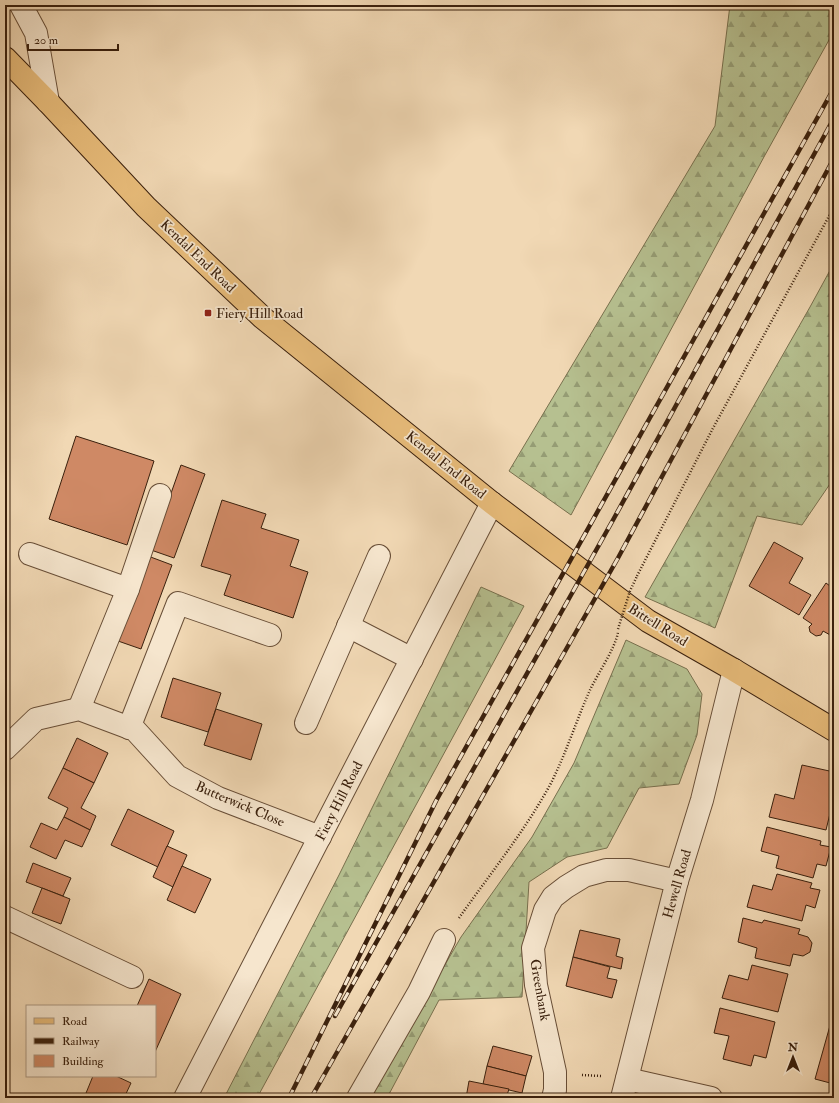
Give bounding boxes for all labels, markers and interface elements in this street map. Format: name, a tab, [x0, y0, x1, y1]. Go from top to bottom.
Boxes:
scale bar	[28, 26, 118, 52]
text: 20 m	[34, 33, 59, 48]
street label: Kendal End Road	[157, 216, 239, 296]
place label: Fiery Hill Road	[216, 305, 303, 323]
marker: Fiery Hill Road	[203, 308, 213, 318]
street label: Kendal End Road	[403, 428, 490, 503]
street label: Bittell Road	[625, 600, 691, 650]
street label: Fiery Hill Road	[312, 758, 367, 844]
street label: Butterwick Close	[193, 778, 287, 830]
street label: Hewell Road	[659, 847, 695, 920]
street label: Greenbank	[526, 958, 554, 1022]
legend	[26, 1005, 156, 1077]
text: Road	[62, 1014, 87, 1029]
text: Railway	[62, 1034, 100, 1049]
north arrow	[773, 1037, 813, 1077]
text: N	[787, 1041, 799, 1054]
text: Building	[62, 1054, 105, 1069]

